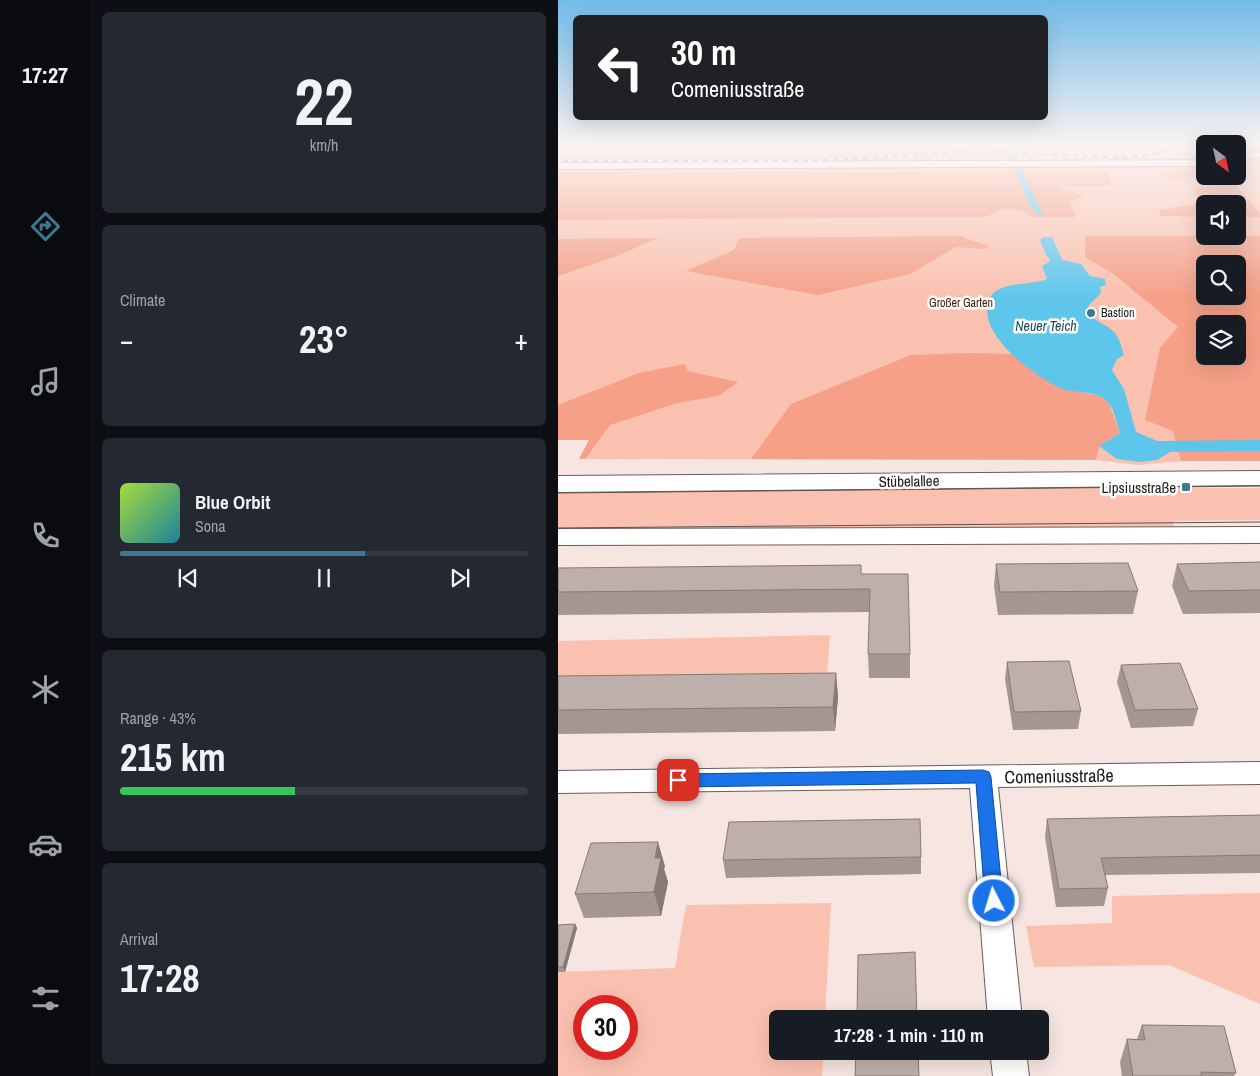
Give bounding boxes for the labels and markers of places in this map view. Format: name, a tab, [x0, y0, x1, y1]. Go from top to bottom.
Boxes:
place label: Bastion	[1101, 305, 1134, 321]
marker: Bastion	[1085, 307, 1097, 319]
place label: Lipsiusstraße	[1101, 477, 1176, 498]
marker: Lipsiusstraße	[1180, 481, 1192, 493]
pin	[657, 759, 699, 801]

